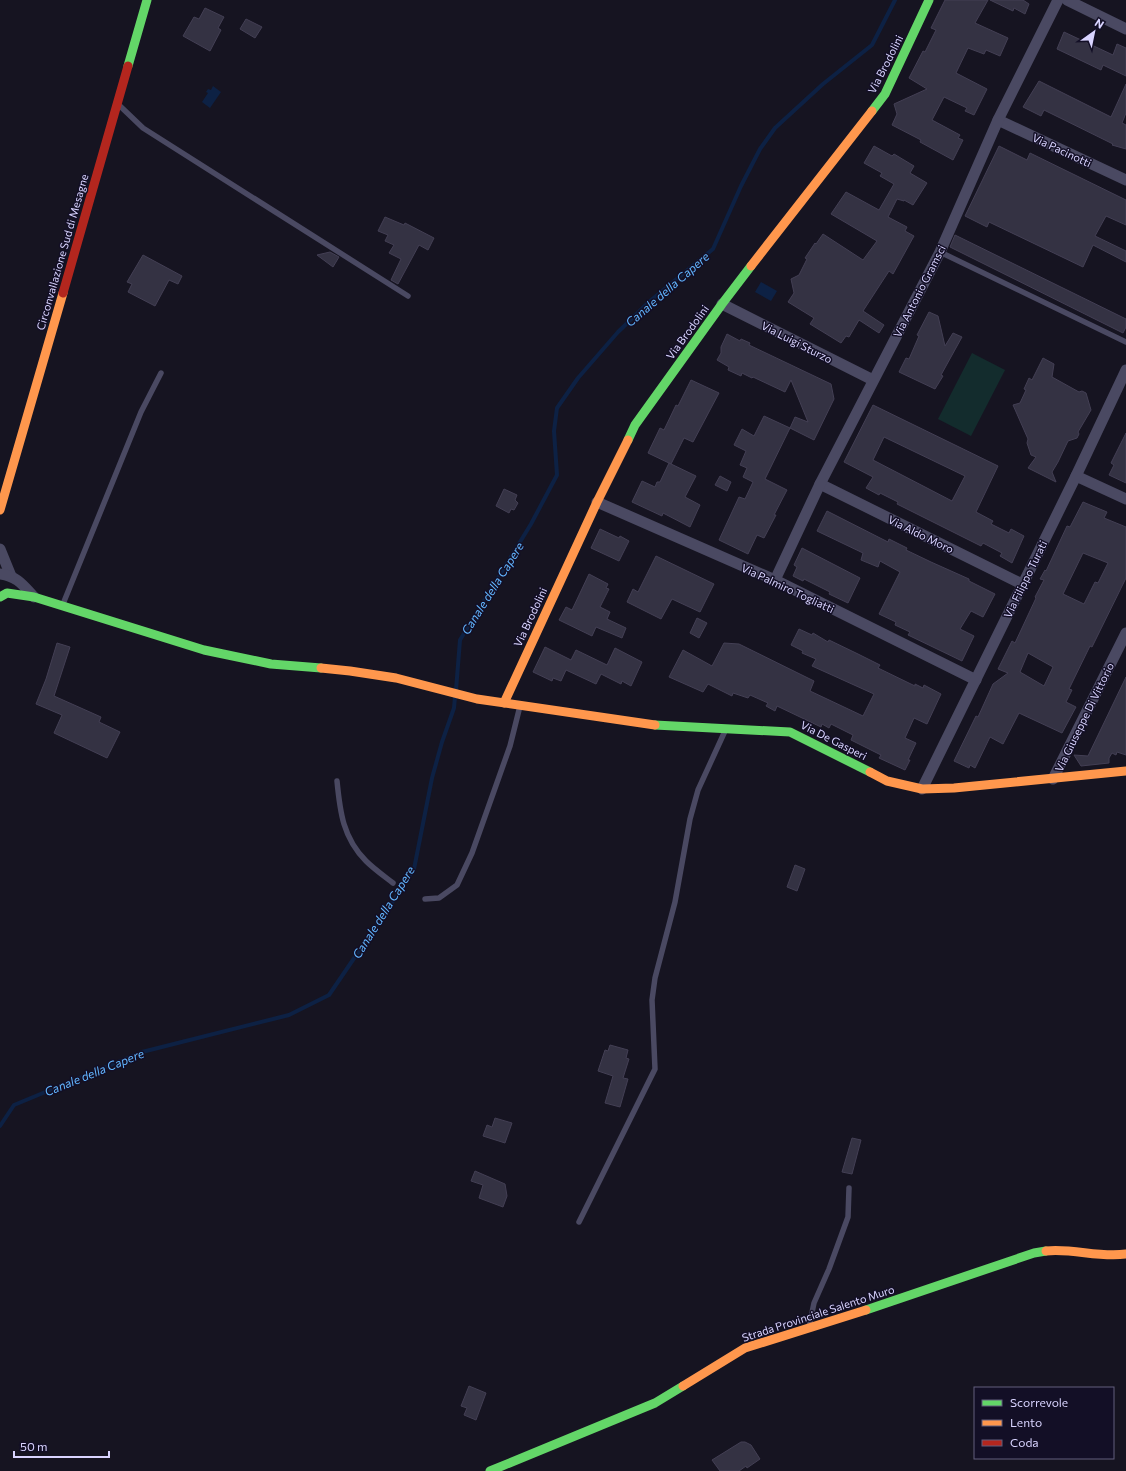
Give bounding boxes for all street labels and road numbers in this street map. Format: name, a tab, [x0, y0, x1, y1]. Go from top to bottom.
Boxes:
street label: Via Brodolini	[865, 32, 905, 95]
street label: Via Pacinotti	[1030, 131, 1094, 169]
street label: Circonvallazione Sud di Mesagne	[33, 172, 91, 332]
street label: Via Antonio Gramsci	[890, 242, 948, 339]
street label: Via Brodolini	[663, 302, 711, 362]
street label: Via Luigi Sturzo	[759, 319, 835, 366]
street label: Via Aldo Moro	[886, 512, 956, 556]
street label: Via Filippo Turati	[1001, 538, 1049, 620]
street label: Via Palmiro Togliatti	[739, 561, 837, 615]
street label: Via Brodolini	[511, 585, 549, 649]
street label: Via Giuseppe Di Vittorio	[1052, 660, 1116, 774]
street label: Via De Gasperi	[799, 718, 869, 762]
street label: Strada Provinciale Salento Muro	[740, 1282, 896, 1344]

